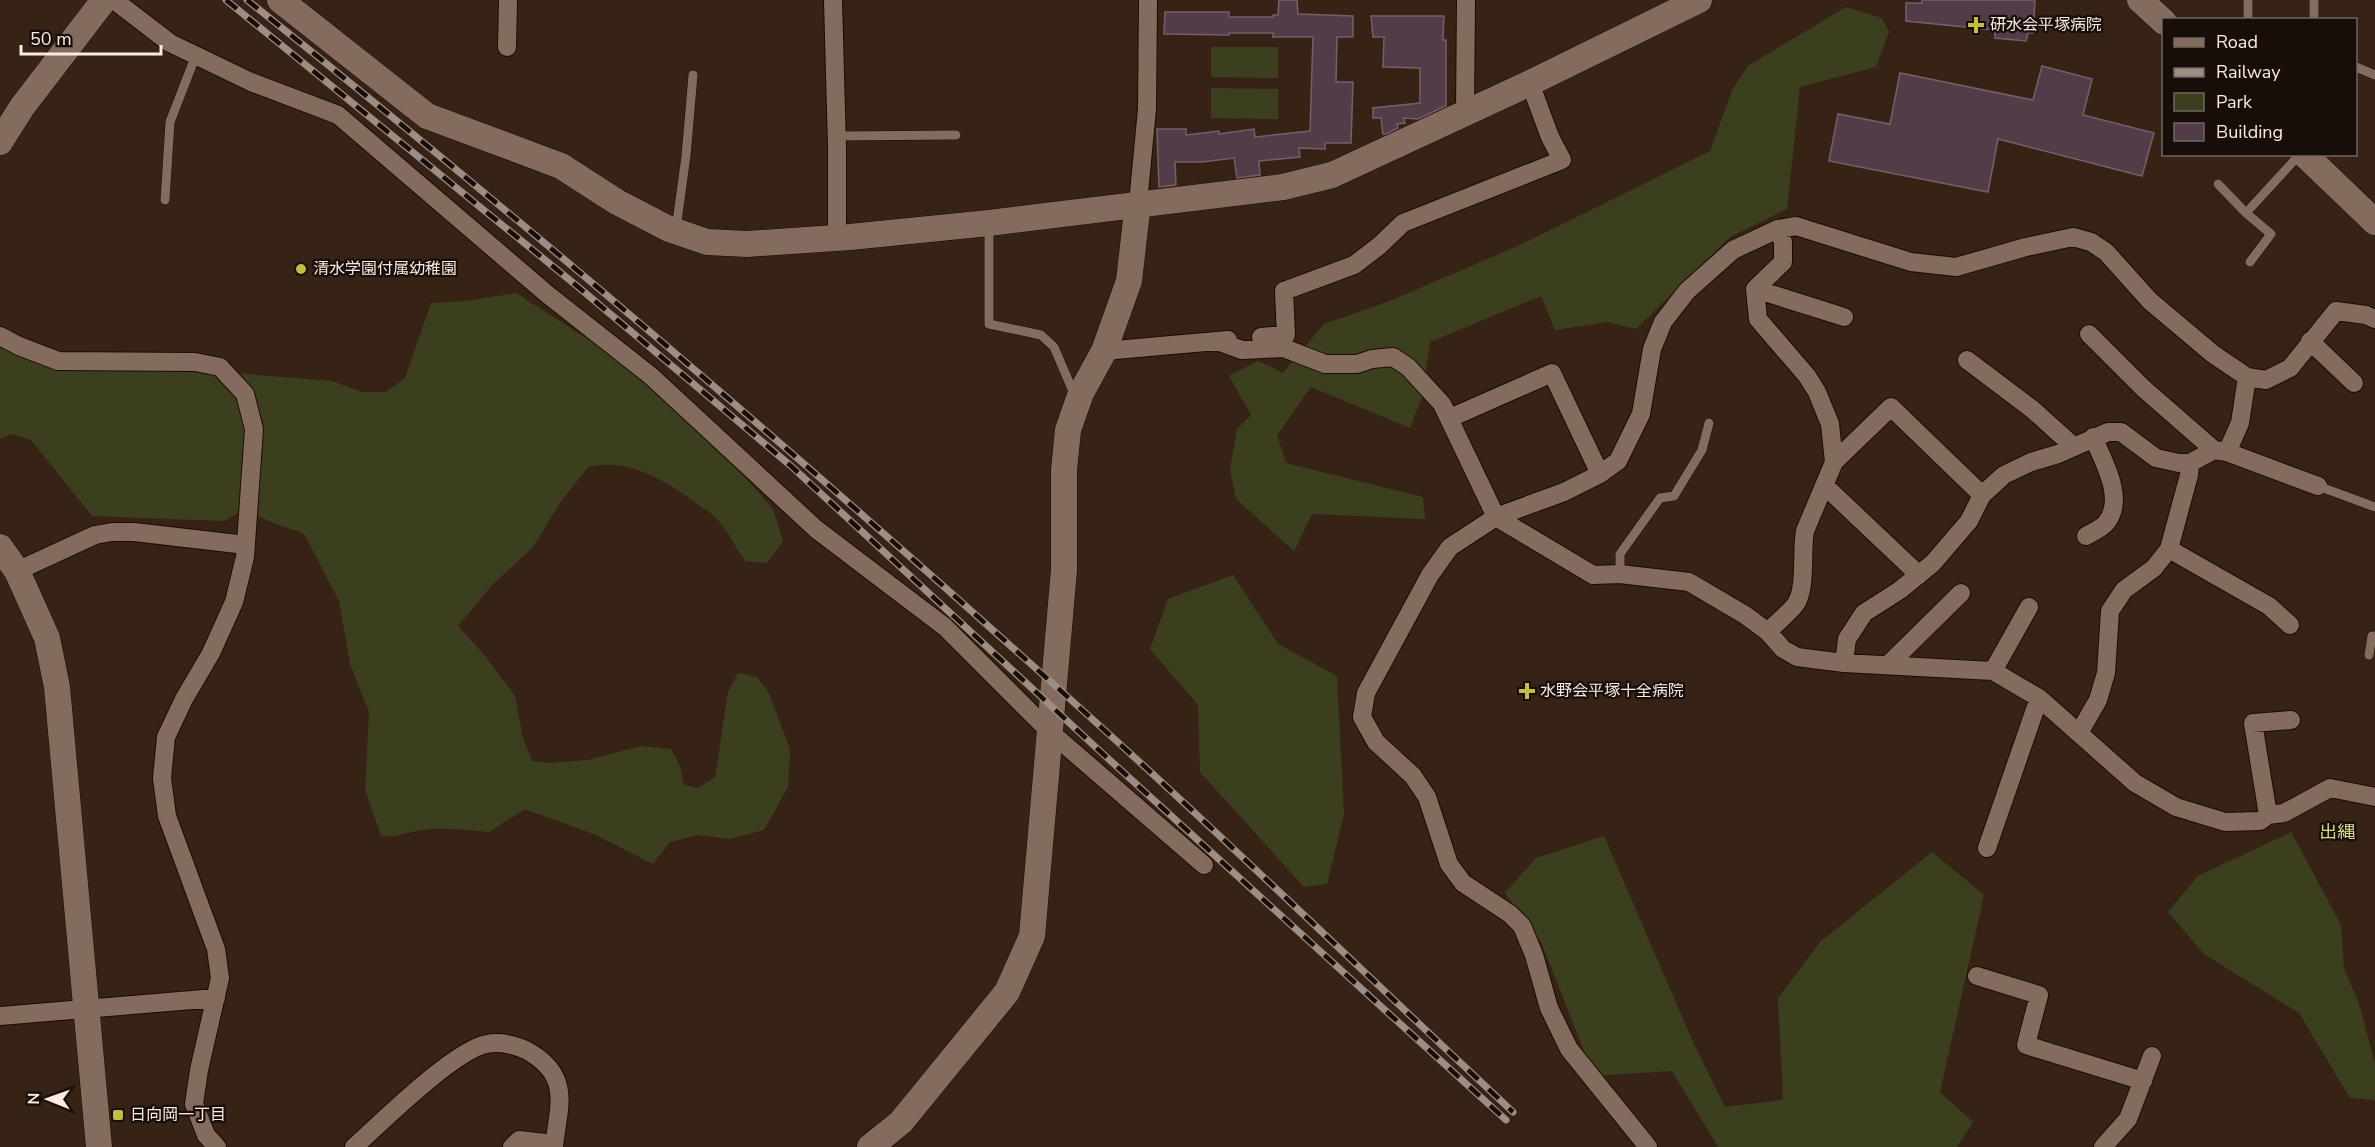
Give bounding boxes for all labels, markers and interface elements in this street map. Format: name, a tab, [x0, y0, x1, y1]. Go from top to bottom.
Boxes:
place label: 研水会平塚病院	[1990, 14, 2102, 36]
marker: 研水会平塚病院	[1967, 16, 1985, 34]
scale bar	[21, 18, 160, 56]
legend	[2162, 18, 2357, 156]
text: 50 m	[30, 27, 72, 51]
text: Road	[2216, 30, 2258, 54]
text: Railway	[2216, 60, 2281, 84]
text: Park	[2216, 90, 2253, 114]
text: Building	[2216, 120, 2283, 144]
place label: 清水学園付属幼稚園	[313, 258, 457, 280]
marker: 清水学園付属幼稚園	[294, 262, 308, 276]
place label: 水野会平塚十全病院	[1540, 680, 1684, 702]
marker: 水野会平塚十全病院	[1518, 682, 1536, 700]
district label: 出縄	[2319, 820, 2355, 844]
north arrow	[18, 1069, 78, 1129]
text: N	[23, 1093, 45, 1105]
place label: 日向岡一丁目	[130, 1104, 226, 1126]
marker: 日向岡一丁目	[111, 1108, 125, 1122]

